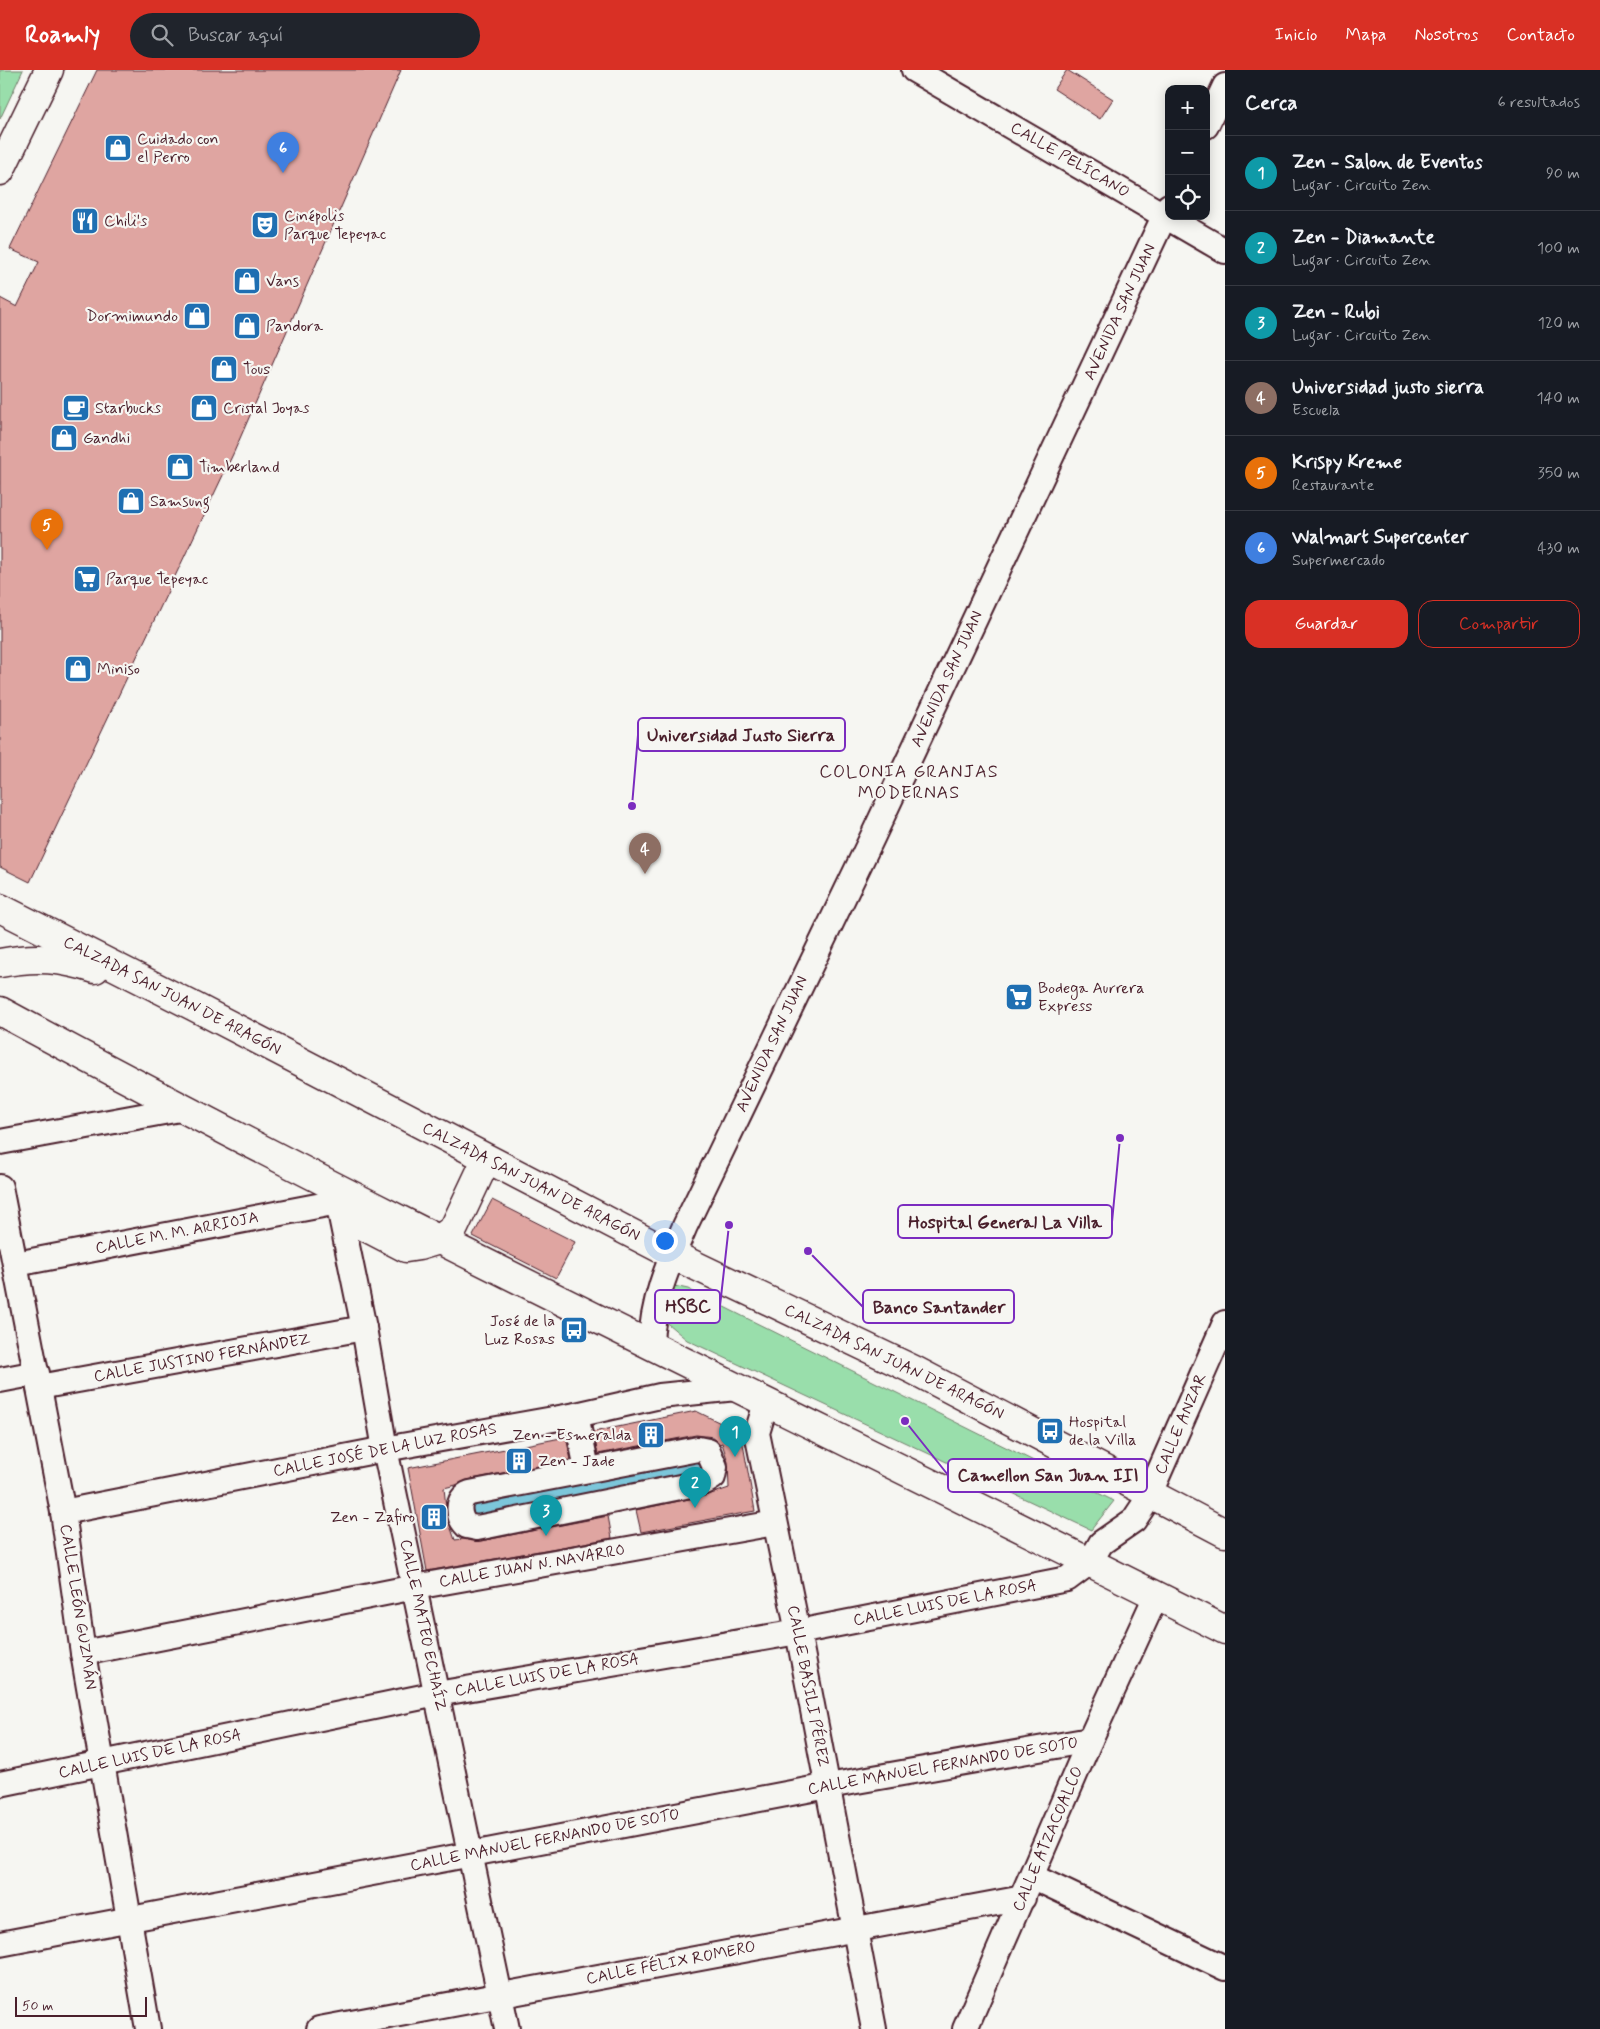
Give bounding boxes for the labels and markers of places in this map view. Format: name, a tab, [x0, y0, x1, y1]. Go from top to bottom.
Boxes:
place label: Cuidado con el Perro	[137, 129, 219, 168]
pin: 6	[267, 132, 299, 173]
shop icon: Cuidado con el Perro	[103, 133, 133, 163]
restaurant icon: Chili's	[70, 206, 100, 236]
place label: Cinépolis Parque Tepeyac	[284, 206, 387, 245]
theatre icon: Cinépolis Parque Tepeyac	[250, 210, 280, 240]
place label: Chili's	[104, 211, 147, 232]
shop icon: Vans	[232, 266, 262, 296]
place label: Vans	[266, 271, 299, 292]
shop icon: Dormimundo	[182, 301, 212, 331]
place label: Dormimundo	[86, 306, 178, 327]
shop icon: Pandora	[232, 311, 262, 341]
place label: Pandora	[266, 316, 323, 337]
shop icon: Tous	[209, 354, 239, 384]
place label: Tous	[243, 359, 271, 380]
cafe icon: Starbucks	[61, 393, 91, 423]
shop icon: Cristal Joyas	[189, 393, 219, 423]
place label: Starbucks	[95, 398, 161, 419]
place label: Cristal Joyas	[223, 398, 310, 419]
shop icon: Gandhi	[49, 423, 79, 453]
place label: Gandhi	[83, 428, 130, 449]
shop icon: Timberland	[165, 452, 195, 482]
place label: Timberland	[199, 457, 280, 478]
shop icon: Samsung	[116, 486, 146, 516]
place label: Samsung	[150, 491, 210, 513]
pin: 5	[31, 509, 63, 550]
supermarket icon: Parque Tepeyac	[72, 564, 102, 594]
place label: Parque Tepeyac	[106, 569, 209, 590]
shop icon: Miniso	[63, 654, 93, 684]
place label: Miniso	[97, 659, 140, 680]
callout: Universidad Justo Sierra	[638, 718, 845, 751]
pin: 4	[629, 833, 661, 874]
place label: Bodega Aurrera Express	[1038, 978, 1145, 1017]
supermarket icon: Bodega Aurrera Express	[1004, 982, 1034, 1012]
callout: Hospital General La Villa	[898, 1205, 1112, 1238]
callout: HSBC	[655, 1290, 720, 1323]
callout: Banco Santander	[863, 1290, 1014, 1323]
place label: José de la Luz Rosas	[484, 1311, 555, 1350]
bus stop icon: José de la Luz Rosas	[559, 1315, 589, 1345]
place label: Hospital de la Villa	[1069, 1412, 1137, 1451]
pin: 1	[719, 1416, 751, 1457]
bus stop icon: Hospital de la Villa	[1035, 1416, 1065, 1446]
building icon: Zen - Esmeralda	[636, 1420, 666, 1450]
place label: Zen - Esmeralda	[512, 1425, 632, 1446]
building icon: Zen - Jade	[504, 1446, 534, 1476]
place label: Zen - Jade	[538, 1451, 615, 1472]
callout: Camellon San Juan III	[948, 1459, 1147, 1492]
pin: 2	[679, 1467, 711, 1508]
pin: 3	[530, 1495, 562, 1536]
building icon: Zen - Zafiro	[419, 1502, 449, 1532]
place label: Zen - Zafiro	[330, 1507, 415, 1528]

